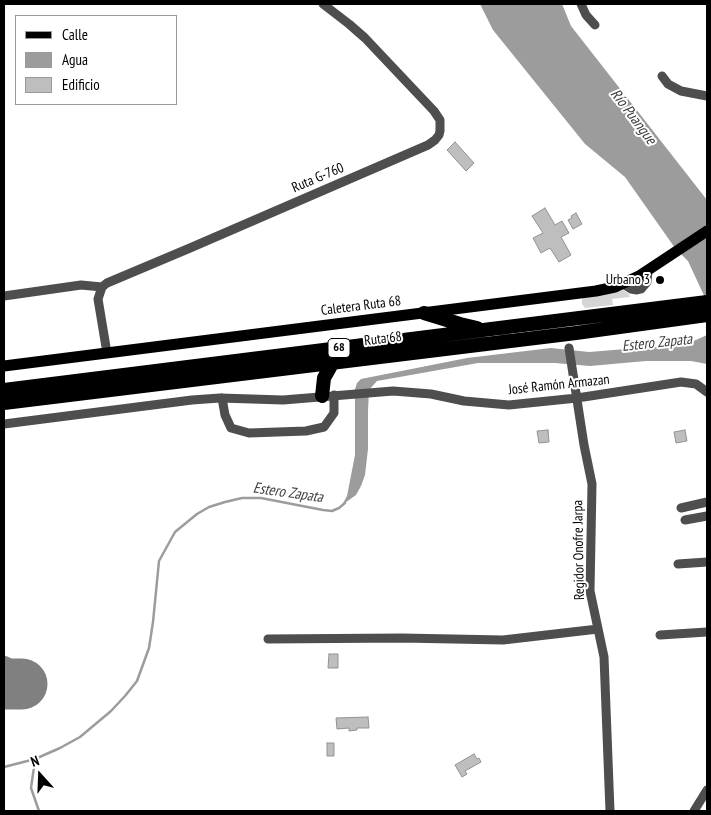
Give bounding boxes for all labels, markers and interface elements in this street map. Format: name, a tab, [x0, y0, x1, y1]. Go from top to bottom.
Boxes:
legend	[15, 15, 178, 105]
text: Calle	[62, 25, 88, 44]
text: Agua	[62, 50, 88, 69]
text: Edificio	[62, 75, 100, 94]
water label: Río Puangue	[606, 86, 660, 148]
street label: Ruta G-760	[289, 160, 347, 196]
place label: Urbano 3	[606, 272, 650, 288]
marker: Urbano 3	[654, 274, 666, 286]
street label: Caletera Ruta 68	[320, 293, 402, 319]
street label: Ruta 68	[363, 328, 403, 350]
water label: Estero Zapata	[621, 330, 693, 356]
road number: 68	[328, 338, 350, 358]
street label: José Ramón Armazan	[508, 371, 610, 399]
water label: Estero Zapata	[252, 479, 324, 507]
street label: Regidor Onofre Jarpa	[570, 500, 588, 600]
north arrow	[15, 750, 65, 800]
text: N	[28, 751, 42, 771]

